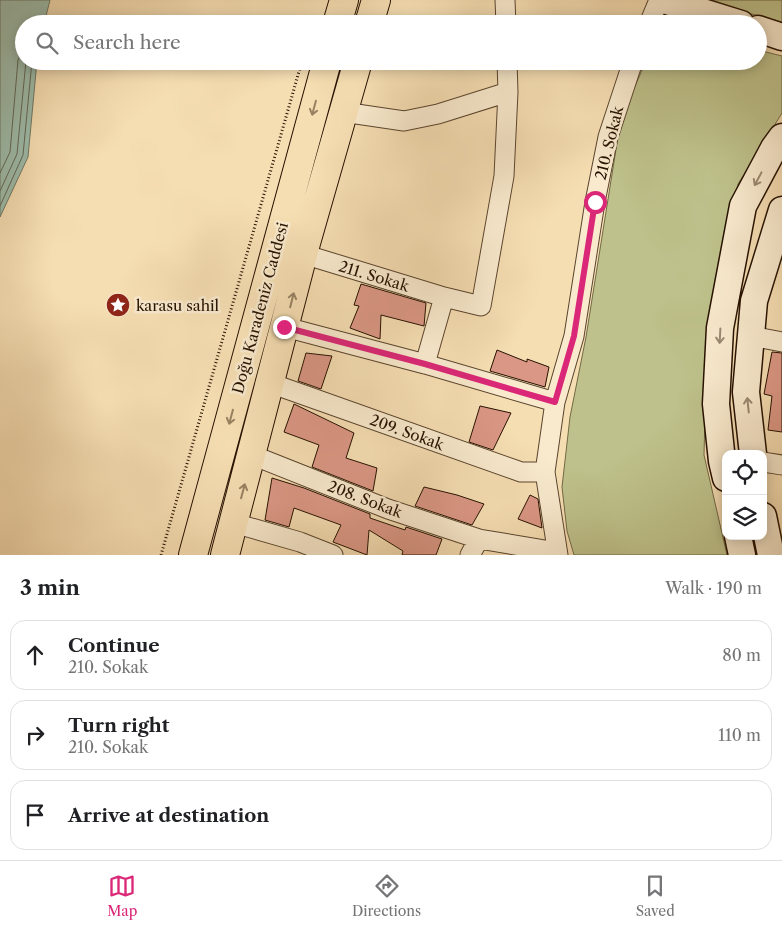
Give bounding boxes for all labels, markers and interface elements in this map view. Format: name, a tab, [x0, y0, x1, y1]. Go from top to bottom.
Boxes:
search box	[15, 15, 767, 70]
icon: search	[33, 29, 61, 57]
text: Search here	[73, 31, 181, 54]
one-way arrow	[309, 100, 319, 116]
street label: 210. Sokak	[591, 103, 628, 182]
one-way arrow	[752, 171, 762, 186]
route start	[584, 191, 607, 214]
street label: Doğu Karadeniz Caddesi	[228, 220, 292, 396]
street label: 211. Sokak	[337, 256, 413, 296]
place icon: karasu sahil	[105, 292, 131, 318]
one-way arrow	[287, 292, 297, 308]
place label: karasu sahil	[136, 296, 220, 315]
route end	[273, 316, 296, 339]
one-way arrow	[715, 327, 724, 343]
one-way arrow	[743, 398, 752, 414]
one-way arrow	[226, 409, 235, 425]
street label: 209. Sokak	[367, 410, 448, 455]
map controls	[722, 450, 767, 540]
button: locate	[722, 450, 767, 495]
street label: 208. Sokak	[325, 476, 406, 522]
one-way arrow	[238, 484, 248, 500]
button: layers	[722, 495, 767, 540]
text: 3 min	[20, 575, 80, 600]
text: Walk · 190 m	[665, 578, 762, 598]
text: Continue	[68, 634, 160, 657]
icon: ahead	[21, 641, 49, 669]
text: 80 m	[722, 645, 761, 665]
text: 210. Sokak	[68, 657, 148, 677]
text: Turn right	[68, 714, 169, 737]
icon: right	[21, 721, 49, 749]
text: 110 m	[718, 725, 761, 745]
text: 210. Sokak	[68, 737, 148, 757]
icon: arrive	[21, 801, 49, 829]
text: Arrive at destination	[68, 804, 269, 827]
tab: Map	[107, 872, 137, 920]
tab: Directions	[352, 872, 421, 920]
tab: Saved	[636, 872, 675, 920]

